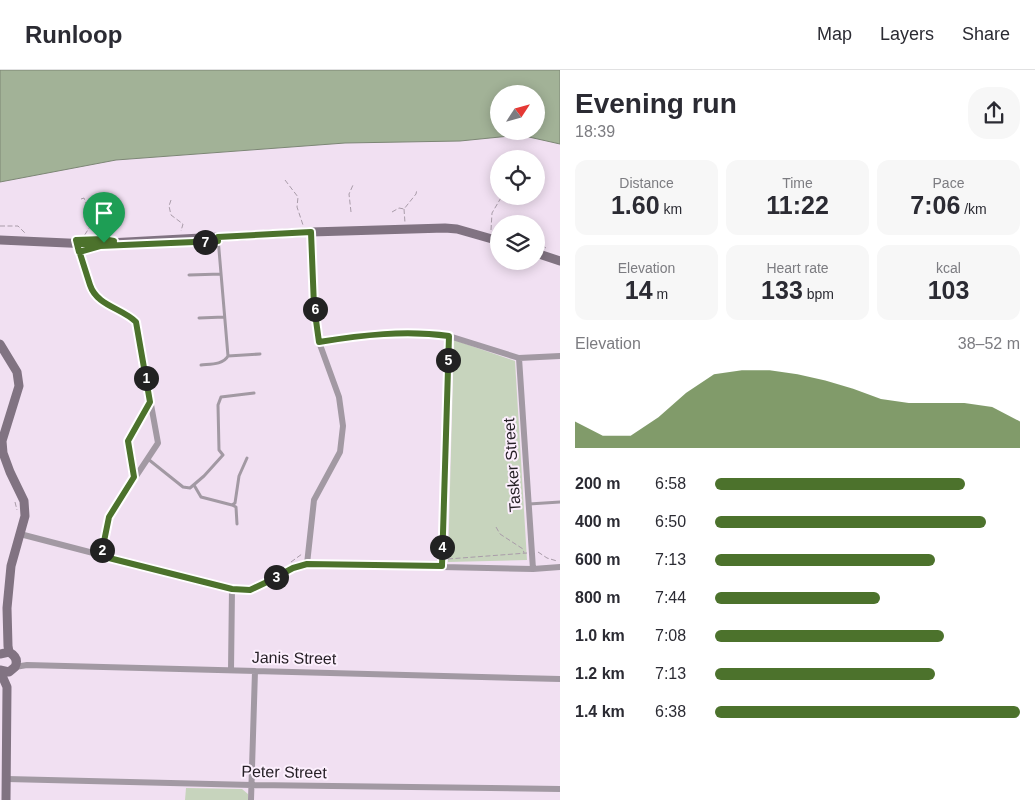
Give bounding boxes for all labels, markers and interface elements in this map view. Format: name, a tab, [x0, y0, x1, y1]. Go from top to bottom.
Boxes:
text: Runloop	[25, 21, 122, 48]
text: Map	[817, 24, 852, 44]
text: Layers	[880, 24, 934, 44]
text: Share	[962, 24, 1010, 44]
north arrow	[490, 85, 545, 140]
map controls	[490, 85, 545, 270]
button: share	[968, 87, 1020, 139]
text: Evening run	[575, 88, 737, 119]
text: 18:39	[575, 123, 615, 140]
button: locate	[490, 150, 545, 205]
text: Distance	[619, 175, 674, 191]
text: Time	[782, 175, 813, 191]
text: Pace	[933, 175, 964, 191]
text: 1.60	[611, 191, 660, 219]
text: 11:22	[766, 191, 829, 219]
text: 7:06	[910, 191, 960, 219]
pin	[83, 192, 125, 243]
icon: arrive	[90, 199, 118, 227]
text: km	[660, 201, 682, 217]
text: /km	[960, 201, 987, 217]
button: layers	[490, 215, 545, 270]
pin: 7	[192, 230, 218, 254]
text: 7	[202, 234, 209, 250]
text: Elevation	[618, 260, 675, 276]
text: Heart rate	[766, 260, 829, 276]
text: kcal	[936, 260, 961, 276]
text: 14	[625, 276, 653, 304]
text: 133	[761, 276, 803, 304]
text: 103	[928, 276, 969, 304]
text: m	[653, 286, 668, 302]
text: bpm	[803, 286, 834, 302]
pin: 6	[302, 296, 328, 322]
text: 6	[312, 301, 319, 317]
text: Elevation	[575, 335, 641, 352]
text: 38–52 m	[958, 335, 1020, 352]
pin: 5	[436, 348, 460, 372]
text: 5	[445, 352, 452, 368]
pin: 1	[134, 366, 158, 390]
text: 1	[143, 370, 150, 386]
street label: Tasker Street	[500, 417, 524, 513]
text: 200 m	[575, 475, 620, 492]
text: 6:58	[655, 475, 686, 492]
text: 400 m	[575, 513, 620, 530]
text: 6:50	[655, 513, 686, 530]
pin: 4	[430, 534, 454, 560]
pin: 2	[90, 538, 114, 562]
text: 4	[439, 539, 446, 555]
text: 2	[99, 542, 106, 558]
text: 600 m	[575, 551, 620, 568]
text: 7:13	[655, 551, 686, 568]
pin: 3	[264, 564, 288, 590]
text: 3	[273, 569, 280, 585]
text: 800 m	[575, 589, 620, 606]
text: 7:44	[655, 589, 686, 606]
text: 1.0 km	[575, 627, 625, 644]
text: 7:08	[655, 627, 686, 644]
street label: Janis Street	[252, 649, 337, 667]
text: 1.2 km	[575, 665, 625, 682]
text: 7:13	[655, 665, 686, 682]
text: 1.4 km	[575, 703, 625, 720]
text: 6:38	[655, 703, 686, 720]
street label: Peter Street	[241, 763, 327, 781]

